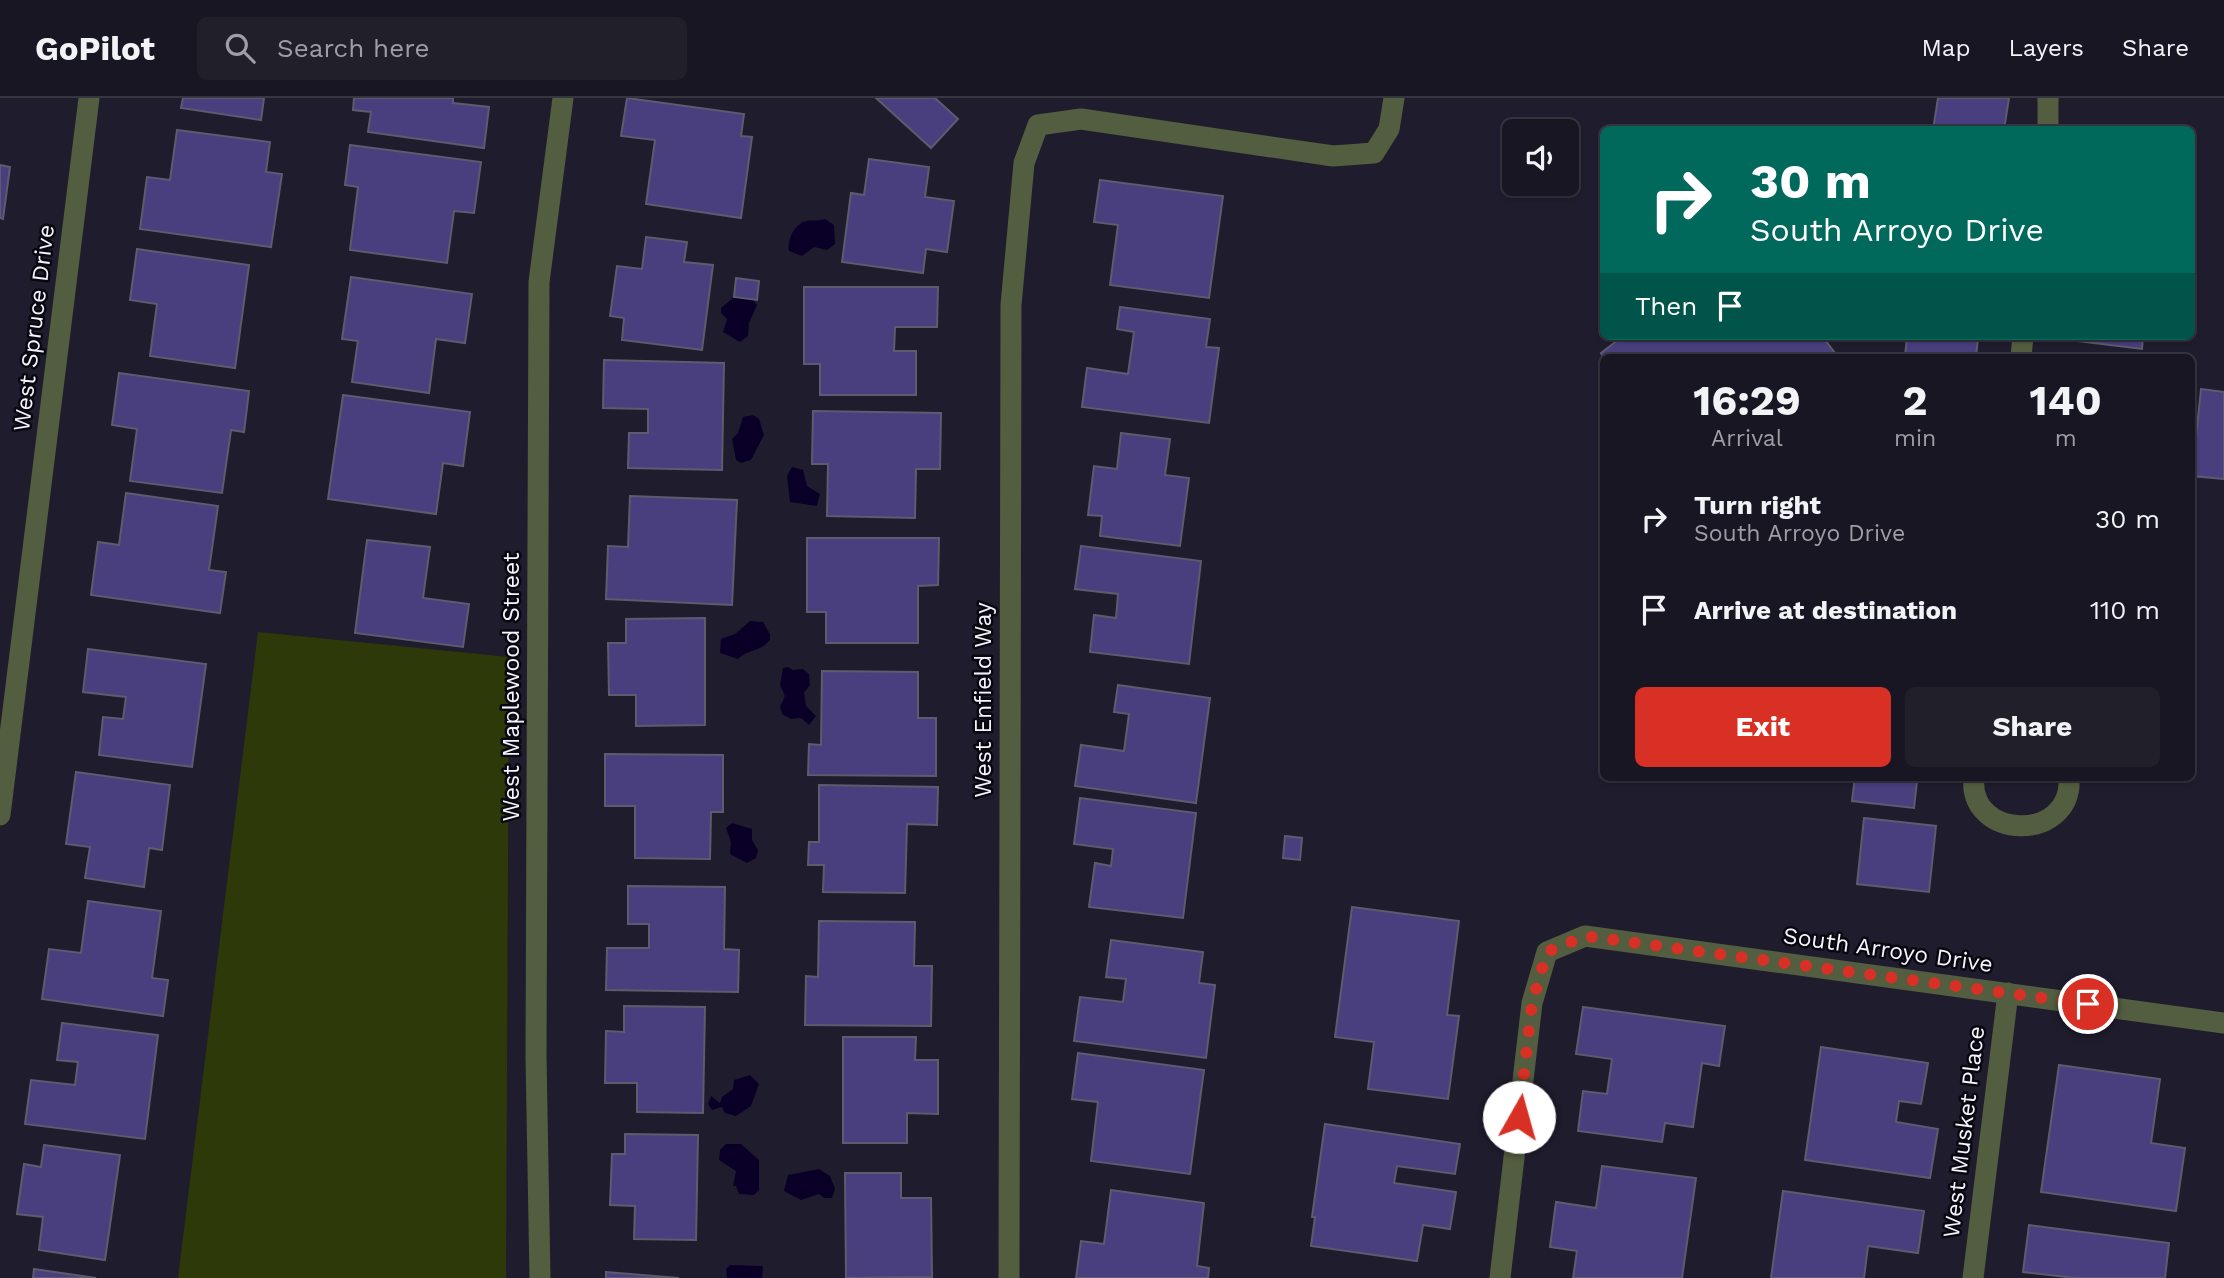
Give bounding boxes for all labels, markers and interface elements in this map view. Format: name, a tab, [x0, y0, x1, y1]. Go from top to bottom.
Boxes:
search box	[197, 17, 687, 80]
text: GoPilot	[35, 29, 155, 68]
icon: search	[221, 29, 259, 67]
text: Search here	[277, 33, 429, 63]
text: Map	[1922, 34, 1970, 62]
text: Layers	[2008, 34, 2084, 62]
text: Share	[2122, 34, 2189, 62]
map controls	[1502, 119, 1579, 196]
button: sound	[1502, 119, 1579, 196]
text: 30 m	[1750, 152, 1871, 210]
icon: right	[1635, 154, 1726, 245]
text: South Arroyo Drive	[1750, 211, 2044, 249]
street label: West Spruce Drive	[8, 223, 60, 433]
icon: arrive	[1711, 287, 1749, 325]
text: Then	[1635, 291, 1697, 321]
text: 16:29	[1693, 376, 1801, 425]
text: 2	[1903, 376, 1928, 425]
text: 140	[2029, 376, 2102, 425]
text: Arrival	[1711, 425, 1783, 452]
text: min	[1894, 425, 1936, 452]
text: m	[2055, 425, 2077, 452]
text: Turn right	[1694, 490, 1821, 520]
icon: right	[1635, 500, 1673, 538]
text: 30 m	[2095, 504, 2160, 534]
text: South Arroyo Drive	[1694, 520, 1905, 547]
street label: West Maplewood Street	[498, 552, 525, 822]
icon: arrive	[1635, 591, 1673, 629]
text: Arrive at destination	[1694, 595, 1957, 625]
text: 110 m	[2090, 595, 2160, 625]
street label: West Enfield Way	[970, 602, 997, 798]
button: Exit	[1635, 687, 1891, 767]
button: Share	[1905, 687, 2160, 767]
street label: South Arroyo Drive	[1782, 922, 1994, 978]
pin	[2058, 974, 2118, 1034]
icon: arrive	[2069, 985, 2107, 1023]
street label: West Musket Place	[1938, 1025, 1990, 1239]
position arrow	[1482, 1080, 1556, 1154]

